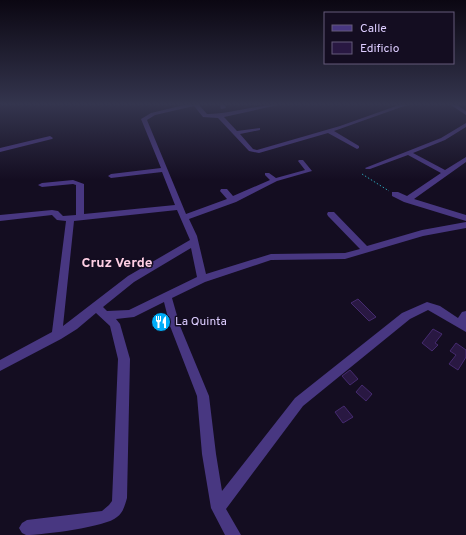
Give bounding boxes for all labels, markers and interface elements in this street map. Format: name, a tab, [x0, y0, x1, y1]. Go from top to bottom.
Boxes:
legend	[324, 12, 454, 64]
text: Calle	[360, 21, 387, 37]
text: Edificio	[360, 41, 400, 57]
district label: Cruz Verde	[81, 255, 153, 272]
restaurant icon: La Quinta	[150, 311, 172, 333]
place label: La Quinta	[175, 314, 227, 330]

